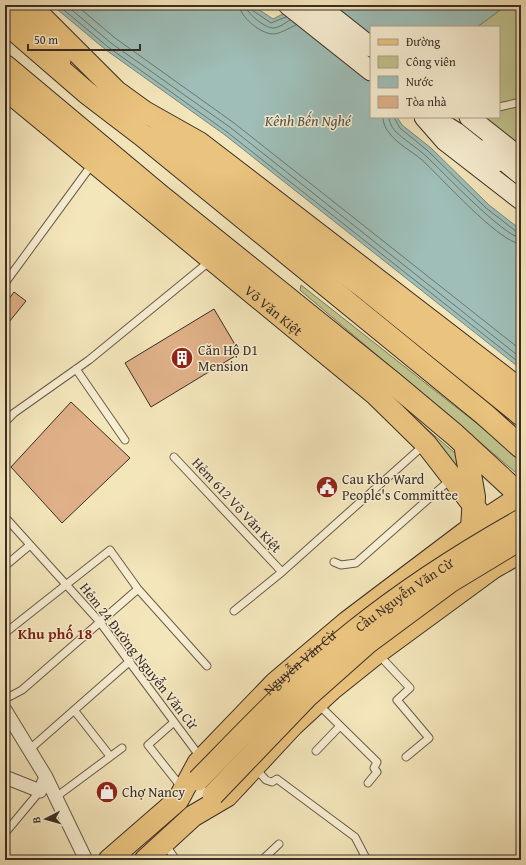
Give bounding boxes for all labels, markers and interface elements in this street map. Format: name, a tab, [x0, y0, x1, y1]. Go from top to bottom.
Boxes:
scale bar	[28, 26, 140, 52]
legend	[370, 26, 500, 118]
text: 50 m	[34, 31, 58, 48]
text: Đường	[406, 33, 440, 50]
text: Công viên	[406, 53, 456, 70]
text: Nước	[406, 73, 434, 90]
text: Tòa nhà	[406, 93, 447, 110]
water label: Kênh Bến Nghé	[264, 110, 352, 131]
street label: Võ Văn Kiệt	[240, 280, 307, 340]
place label: Căn Hộ D1 Mension	[198, 340, 258, 376]
building icon: Căn Hộ D1 Mension	[169, 345, 195, 371]
street label: Hẻm 612 Võ Văn Kiệt	[188, 453, 286, 557]
place label: Cau Kho Ward People's Committee	[342, 469, 459, 505]
public building icon: Cau Kho Ward People's Committee	[314, 474, 340, 500]
street label: Cầu Nguyễn Văn Cừ	[351, 553, 458, 636]
street label: Hẻm 24 Đường Nguyễn Văn Cừ	[75, 578, 203, 734]
district label: Khu phố 18	[18, 623, 92, 644]
street label: Nguyễn Văn Cừ	[259, 625, 341, 700]
shop icon: Chợ Nancy	[94, 779, 120, 805]
place label: Chợ Nancy	[122, 782, 185, 802]
north arrow	[26, 799, 66, 839]
text: B	[28, 816, 44, 824]

